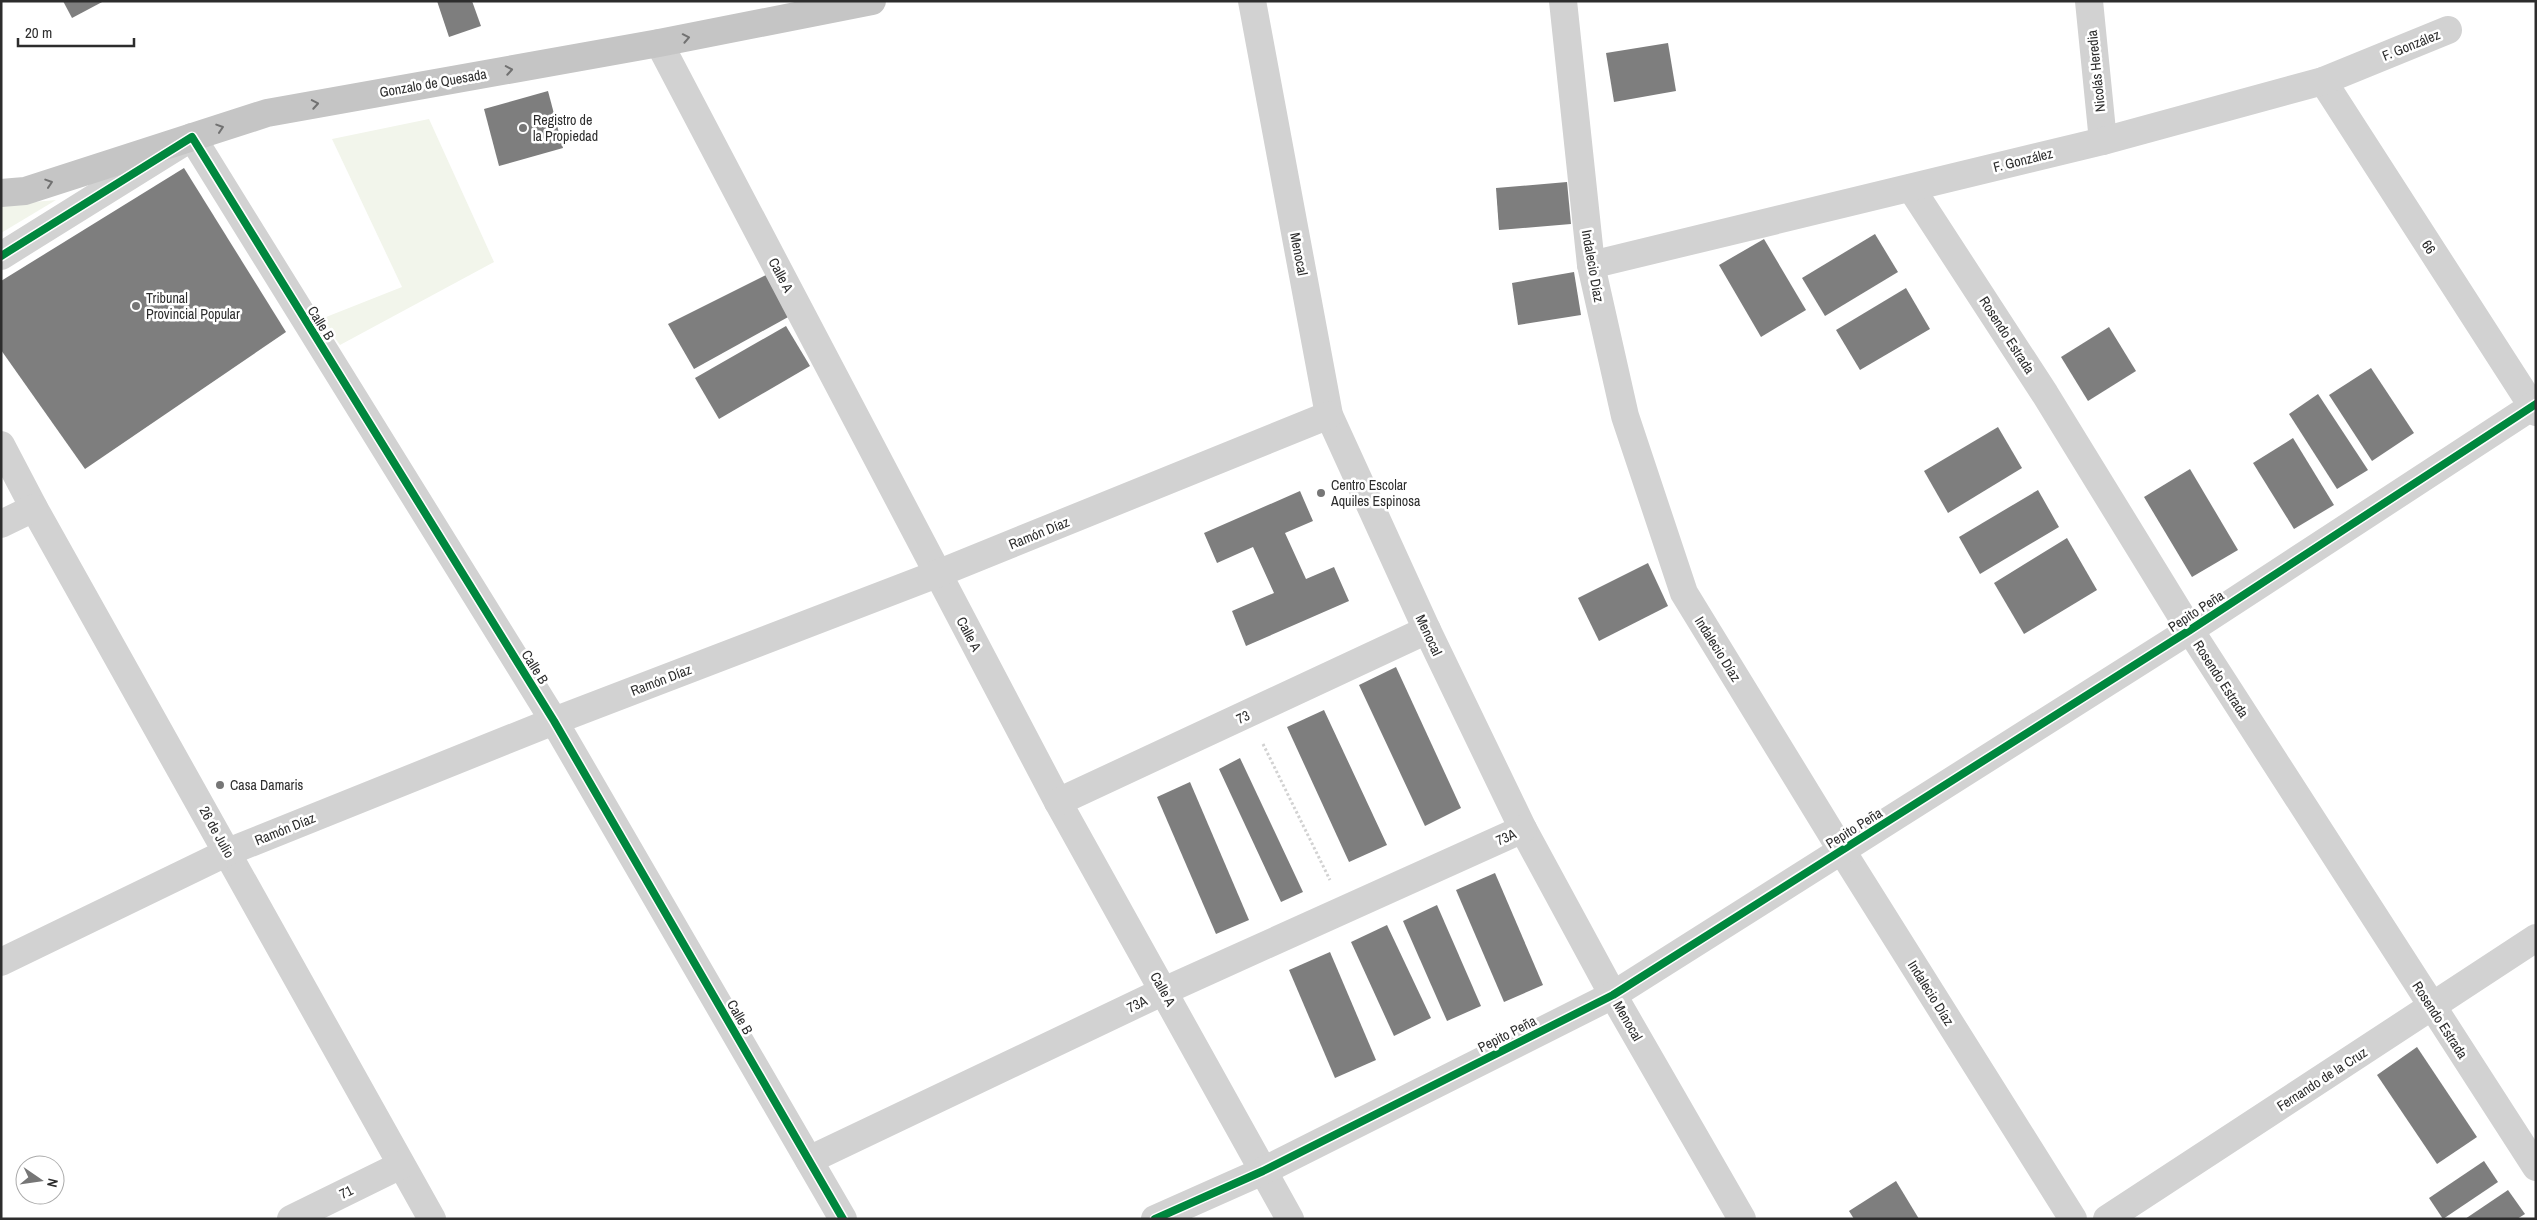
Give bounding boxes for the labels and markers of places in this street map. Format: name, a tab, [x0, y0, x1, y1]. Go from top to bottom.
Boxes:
place label: Registro de la Propiedad	[533, 111, 598, 145]
marker: Registro de la Propiedad	[517, 122, 529, 134]
place label: Tribunal Provincial Popular	[146, 289, 240, 323]
marker: Tribunal Provincial Popular	[130, 300, 142, 312]
place label: Centro Escolar Aquiles Espinosa	[1330, 476, 1421, 510]
marker: Centro Escolar Aquiles Espinosa	[1315, 487, 1327, 499]
place label: Casa Damaris	[230, 776, 304, 794]
marker: Casa Damaris	[214, 779, 226, 791]

